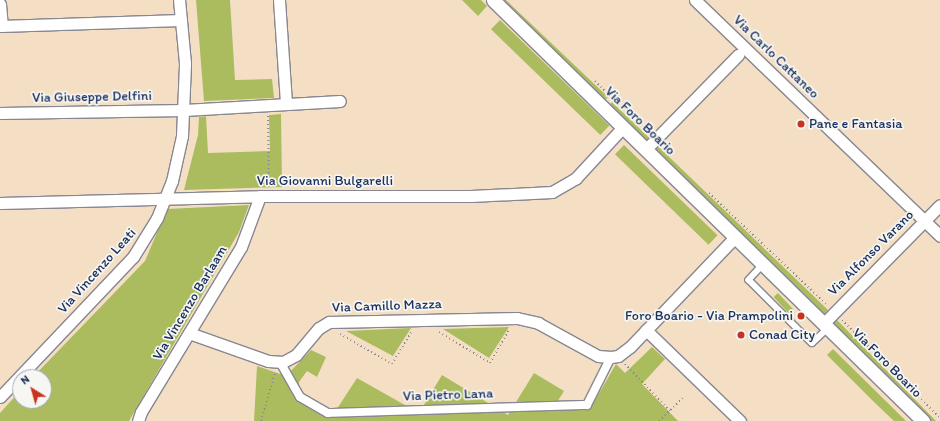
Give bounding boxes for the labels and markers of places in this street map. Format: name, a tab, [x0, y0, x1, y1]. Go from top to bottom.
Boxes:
place label: Pane e Fantasia	[809, 116, 903, 132]
marker: Pane e Fantasia	[796, 119, 806, 129]
place label: Foro Boario - Via Prampolini	[625, 308, 793, 324]
marker: Foro Boario - Via Prampolini	[796, 311, 806, 321]
place label: Conad City	[749, 327, 815, 343]
marker: Conad City	[736, 330, 746, 340]

